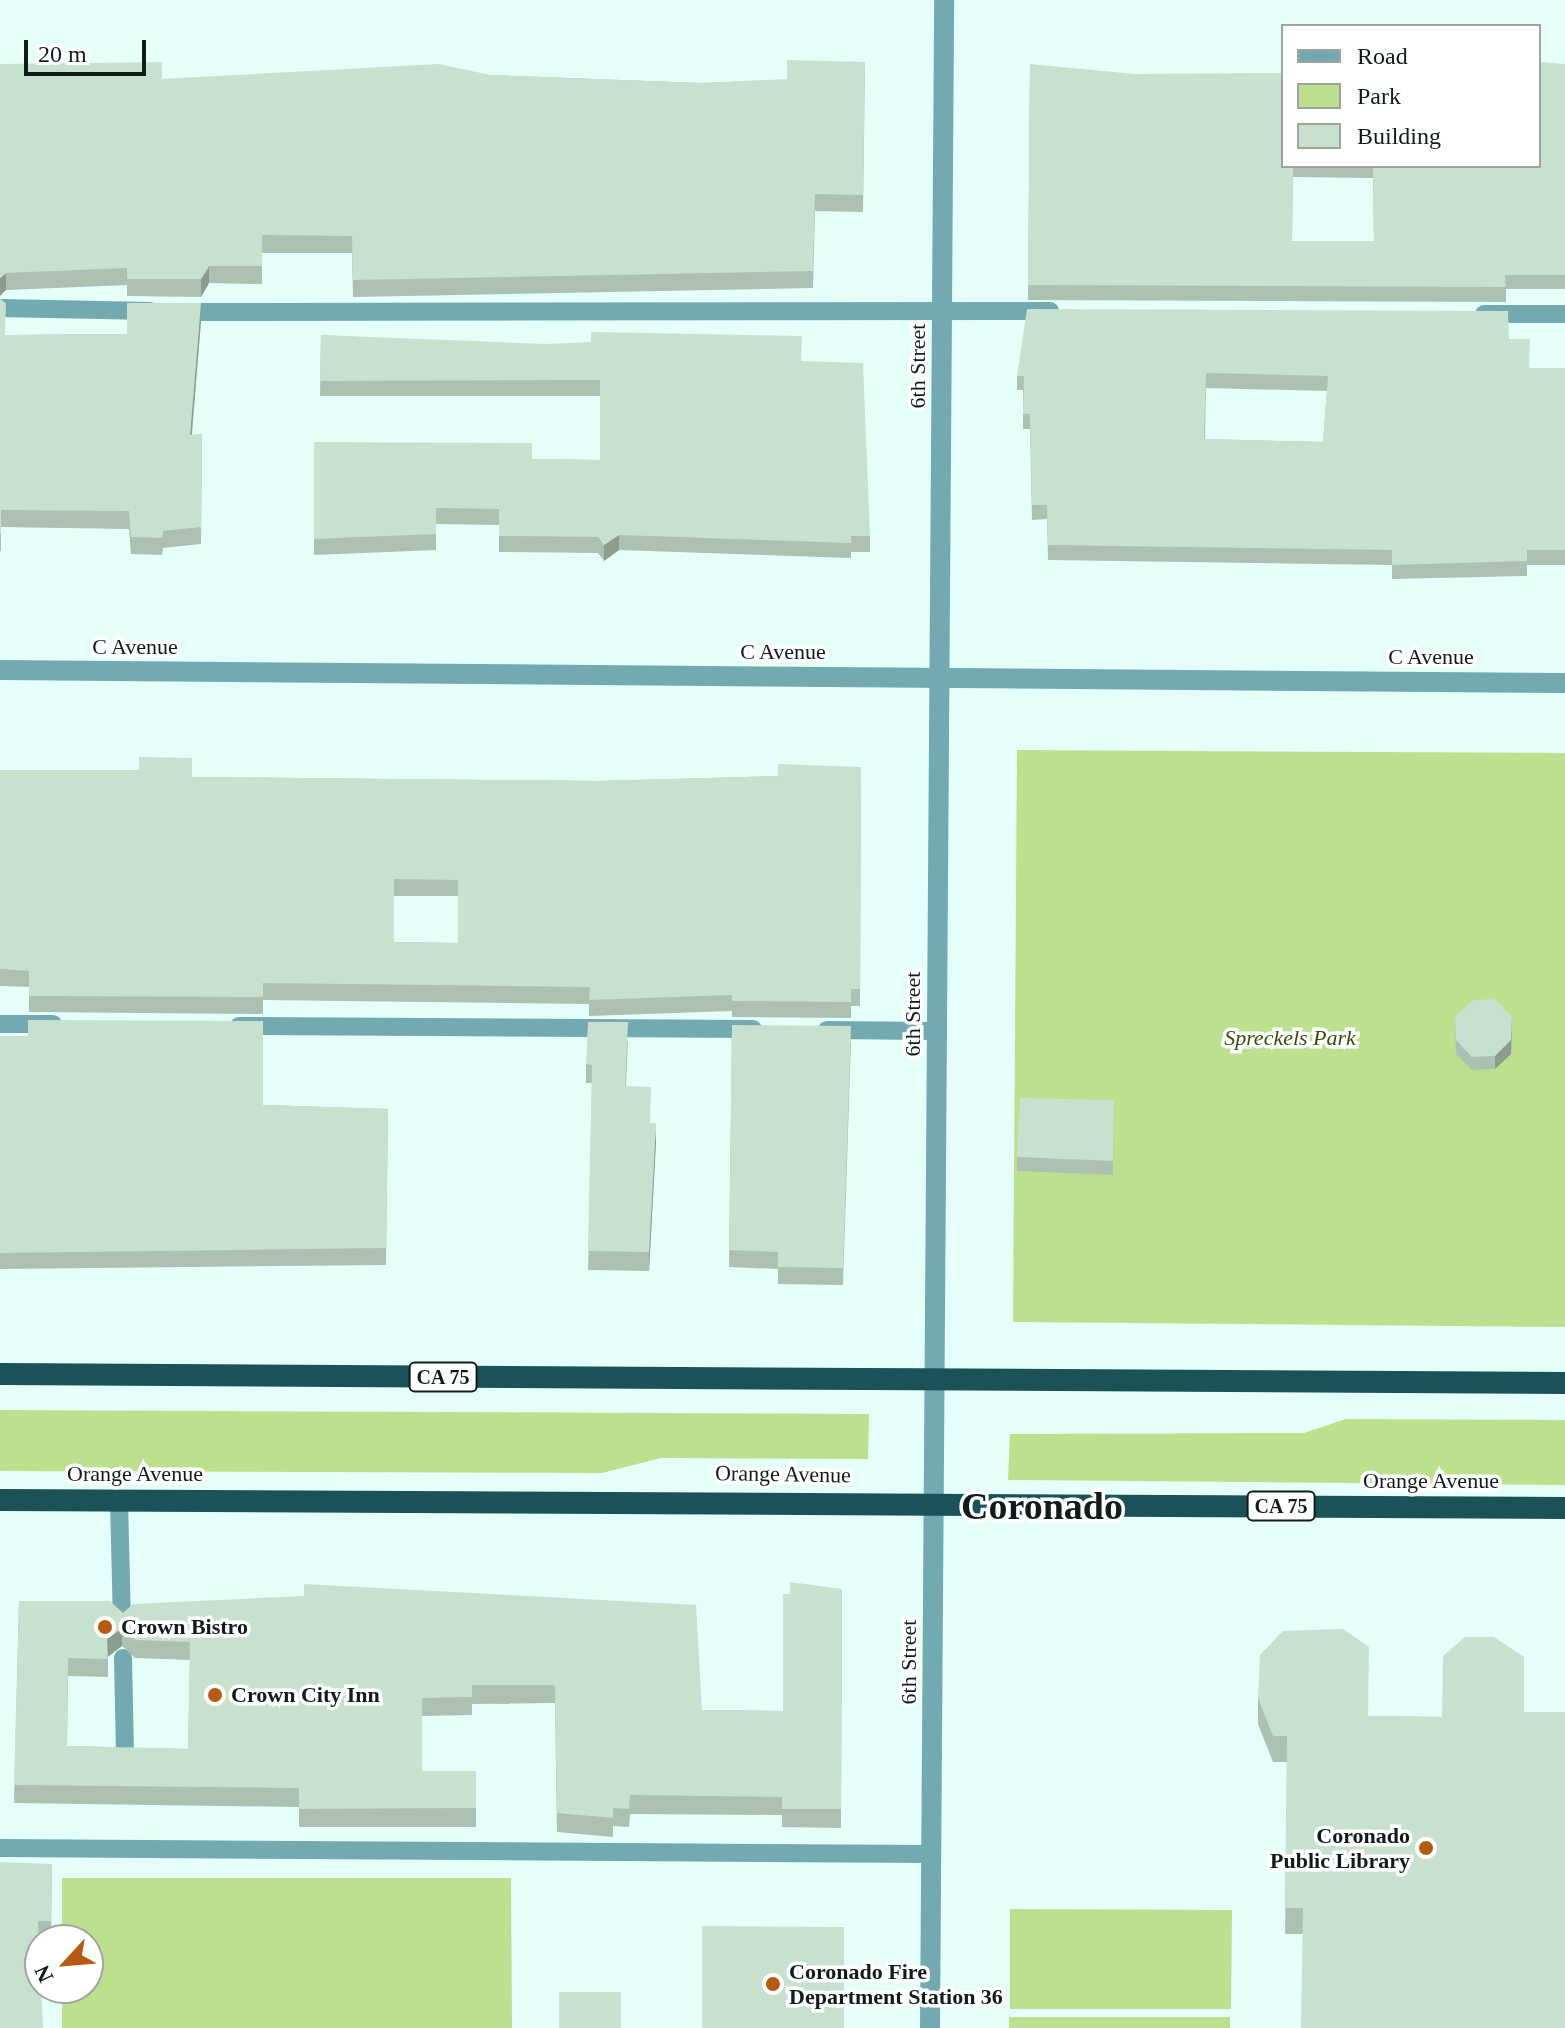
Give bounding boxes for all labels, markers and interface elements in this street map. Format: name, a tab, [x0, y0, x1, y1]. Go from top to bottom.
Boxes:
scale bar	[28, 24, 150, 74]
legend	[1281, 24, 1541, 168]
text: 20 m	[38, 41, 87, 67]
text: Road	[1357, 43, 1408, 69]
text: Park	[1357, 83, 1401, 109]
text: Building	[1357, 123, 1441, 149]
street label: 6th Street	[905, 324, 931, 408]
street label: C Avenue	[92, 634, 178, 660]
street label: C Avenue	[740, 639, 826, 665]
street label: C Avenue	[1388, 644, 1474, 670]
street label: 6th Street	[900, 972, 926, 1056]
park label: Spreckels Park	[1224, 1025, 1356, 1051]
road number: CA 75	[407, 1361, 479, 1393]
street label: Orange Avenue	[714, 1460, 852, 1488]
street label: Orange Avenue	[66, 1461, 204, 1487]
street label: Orange Avenue	[1362, 1468, 1500, 1494]
district label: Coronado	[961, 1484, 1123, 1530]
road number: CA 75	[1245, 1490, 1317, 1522]
place label: Crown Bistro	[121, 1614, 248, 1640]
marker: Crown Bistro	[96, 1618, 114, 1636]
street label: 6th Street	[896, 1620, 922, 1704]
place label: Crown City Inn	[231, 1682, 380, 1708]
marker: Crown City Inn	[206, 1686, 224, 1704]
place label: Coronado Public Library	[1270, 1822, 1410, 1874]
marker: Coronado Public Library	[1417, 1839, 1435, 1857]
north arrow	[24, 1924, 104, 2004]
place label: Coronado Fire Department Station 36	[789, 1958, 1003, 2010]
text: N	[29, 1961, 58, 1986]
marker: Coronado Fire Department Station 36	[764, 1975, 782, 1993]

